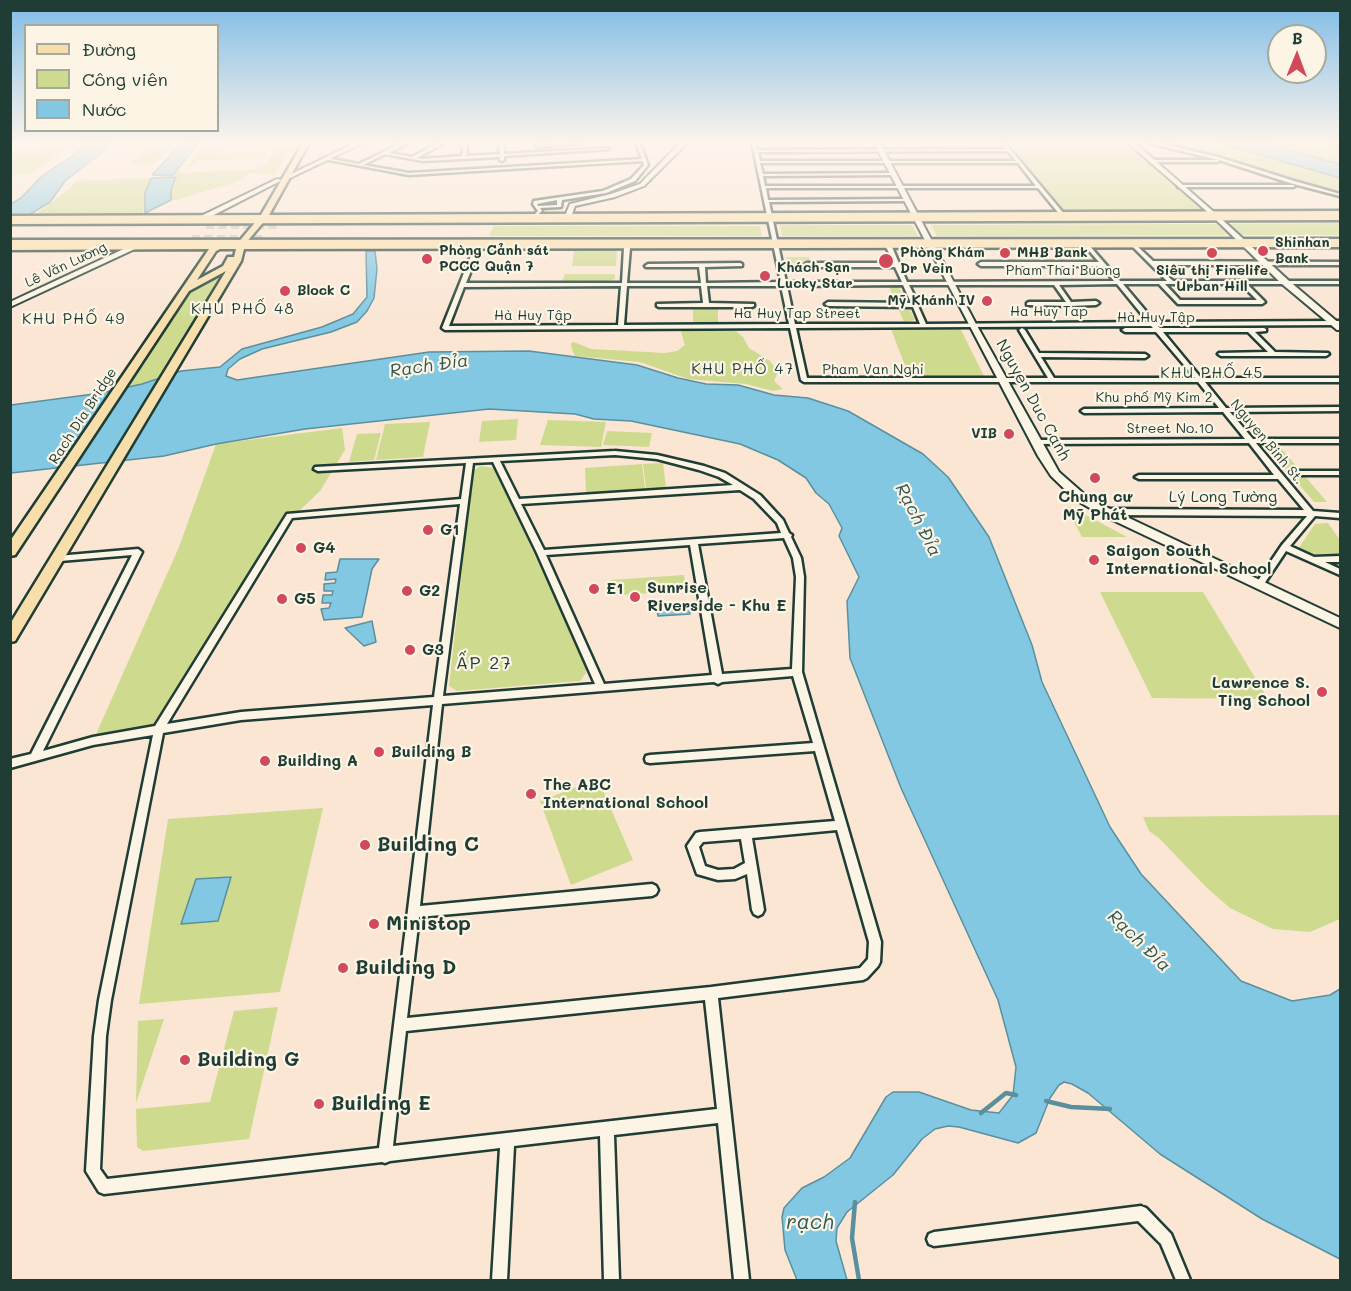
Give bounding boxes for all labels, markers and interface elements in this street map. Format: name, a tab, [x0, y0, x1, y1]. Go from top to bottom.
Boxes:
legend	[24, 24, 219, 132]
north arrow	[1267, 24, 1327, 84]
text: B	[1292, 27, 1303, 48]
text: Đường	[82, 37, 136, 61]
text: Công viên	[82, 67, 168, 91]
text: Nước	[82, 97, 126, 121]
place label: Shinhan Bank	[1275, 235, 1329, 268]
street label: Lê Văn Lương	[22, 239, 110, 291]
place label: Phòng Cảnh sát PCCC Quận 7	[439, 243, 549, 276]
marker: Shinhan Bank	[1256, 244, 1270, 258]
place label: Phòng Khám Dr Vein	[900, 245, 985, 278]
place label: MHB Bank	[1017, 245, 1088, 261]
marker: MHB Bank	[998, 246, 1012, 260]
marker: Siêu thị Finelife Urban Hill	[1205, 246, 1219, 260]
marker: Phòng Cảnh sát PCCC Quận 7	[420, 252, 434, 266]
marker: Phòng Khám Dr Vein	[877, 252, 895, 270]
place label: Khách Sạn Lucky Star	[777, 260, 853, 292]
street label: Pham Thai Buong	[1006, 263, 1120, 279]
place label: Siêu thị Finelife Urban Hill	[1156, 263, 1268, 296]
marker: Khách Sạn Lucky Star	[758, 269, 772, 283]
place label: Block C	[297, 283, 350, 299]
marker: Block C	[278, 284, 292, 298]
place label: Mỹ Khánh IV	[887, 293, 975, 309]
marker: Mỹ Khánh IV	[980, 294, 994, 308]
district label: KHU PHỐ 48	[191, 300, 295, 318]
street label: Ha Huy Tap	[1010, 304, 1088, 320]
street label: Ha Huy Tap Street	[734, 306, 860, 322]
street label: Hà Huy Tập	[494, 308, 572, 324]
district label: KHU PHỐ 49	[22, 310, 126, 328]
street label: Hà Huy Tập	[1117, 310, 1195, 326]
street label: Nguyen Duc Canh	[992, 336, 1074, 464]
water label: Rạch Đỉa	[388, 350, 470, 382]
district label: KHU PHỐ 47	[691, 360, 795, 378]
street label: Pham Van Nghi	[822, 362, 924, 378]
district label: KHU PHỐ 45	[1160, 364, 1264, 382]
street label: Rach Dia Bridge	[46, 365, 120, 467]
street label: Khu phố Mỹ Kim 2	[1095, 390, 1213, 406]
street label: Nguyen Binh St.	[1227, 396, 1307, 488]
street label: Street No.10	[1127, 421, 1213, 437]
place label: VIB	[971, 426, 997, 442]
marker: VIB	[1002, 427, 1016, 441]
marker: Chung cư Mỹ Phát	[1088, 471, 1102, 485]
water label: Rạch Đỉa	[890, 480, 946, 560]
place label: Chung cư Mỹ Phát	[1058, 487, 1132, 525]
street label: Lý Long Tường	[1169, 487, 1277, 507]
place label: G1	[440, 520, 459, 540]
marker: G1	[421, 523, 435, 537]
place label: G4	[313, 538, 335, 558]
marker: G4	[294, 541, 308, 555]
place label: Saigon South International School	[1106, 541, 1271, 579]
marker: Saigon South International School	[1087, 553, 1101, 567]
place label: Sunrise Riverside - Khu E	[647, 578, 786, 616]
place label: E1	[606, 579, 623, 599]
place label: G2	[419, 581, 440, 601]
marker: E1	[587, 582, 601, 596]
marker: G2	[400, 584, 414, 598]
place label: G5	[294, 589, 316, 609]
marker: Sunrise Riverside - Khu E	[628, 590, 642, 604]
marker: G5	[275, 592, 289, 606]
place label: G3	[422, 640, 444, 660]
marker: G3	[403, 643, 417, 657]
district label: ẤP 27	[456, 652, 512, 674]
place label: Lawrence S. Ting School	[1212, 673, 1310, 711]
marker: Lawrence S. Ting School	[1315, 685, 1329, 699]
place label: Building B	[391, 742, 471, 762]
marker: Building B	[372, 745, 386, 759]
place label: Building A	[277, 751, 358, 771]
marker: Building A	[258, 754, 272, 768]
place label: The ABC International School	[543, 775, 708, 813]
marker: The ABC International School	[524, 787, 538, 801]
place label: Building C	[377, 833, 479, 857]
marker: Building C	[358, 838, 372, 852]
water label: Rạch Đỉa	[1103, 906, 1175, 976]
place label: Ministop	[386, 912, 471, 936]
marker: Ministop	[367, 917, 381, 931]
place label: Building D	[355, 956, 456, 980]
marker: Building D	[336, 961, 350, 975]
place label: Building G	[197, 1048, 300, 1072]
marker: Building G	[178, 1053, 192, 1067]
place label: Building E	[331, 1092, 431, 1116]
marker: Building E	[312, 1097, 326, 1111]
water label: rạch	[786, 1210, 834, 1236]

